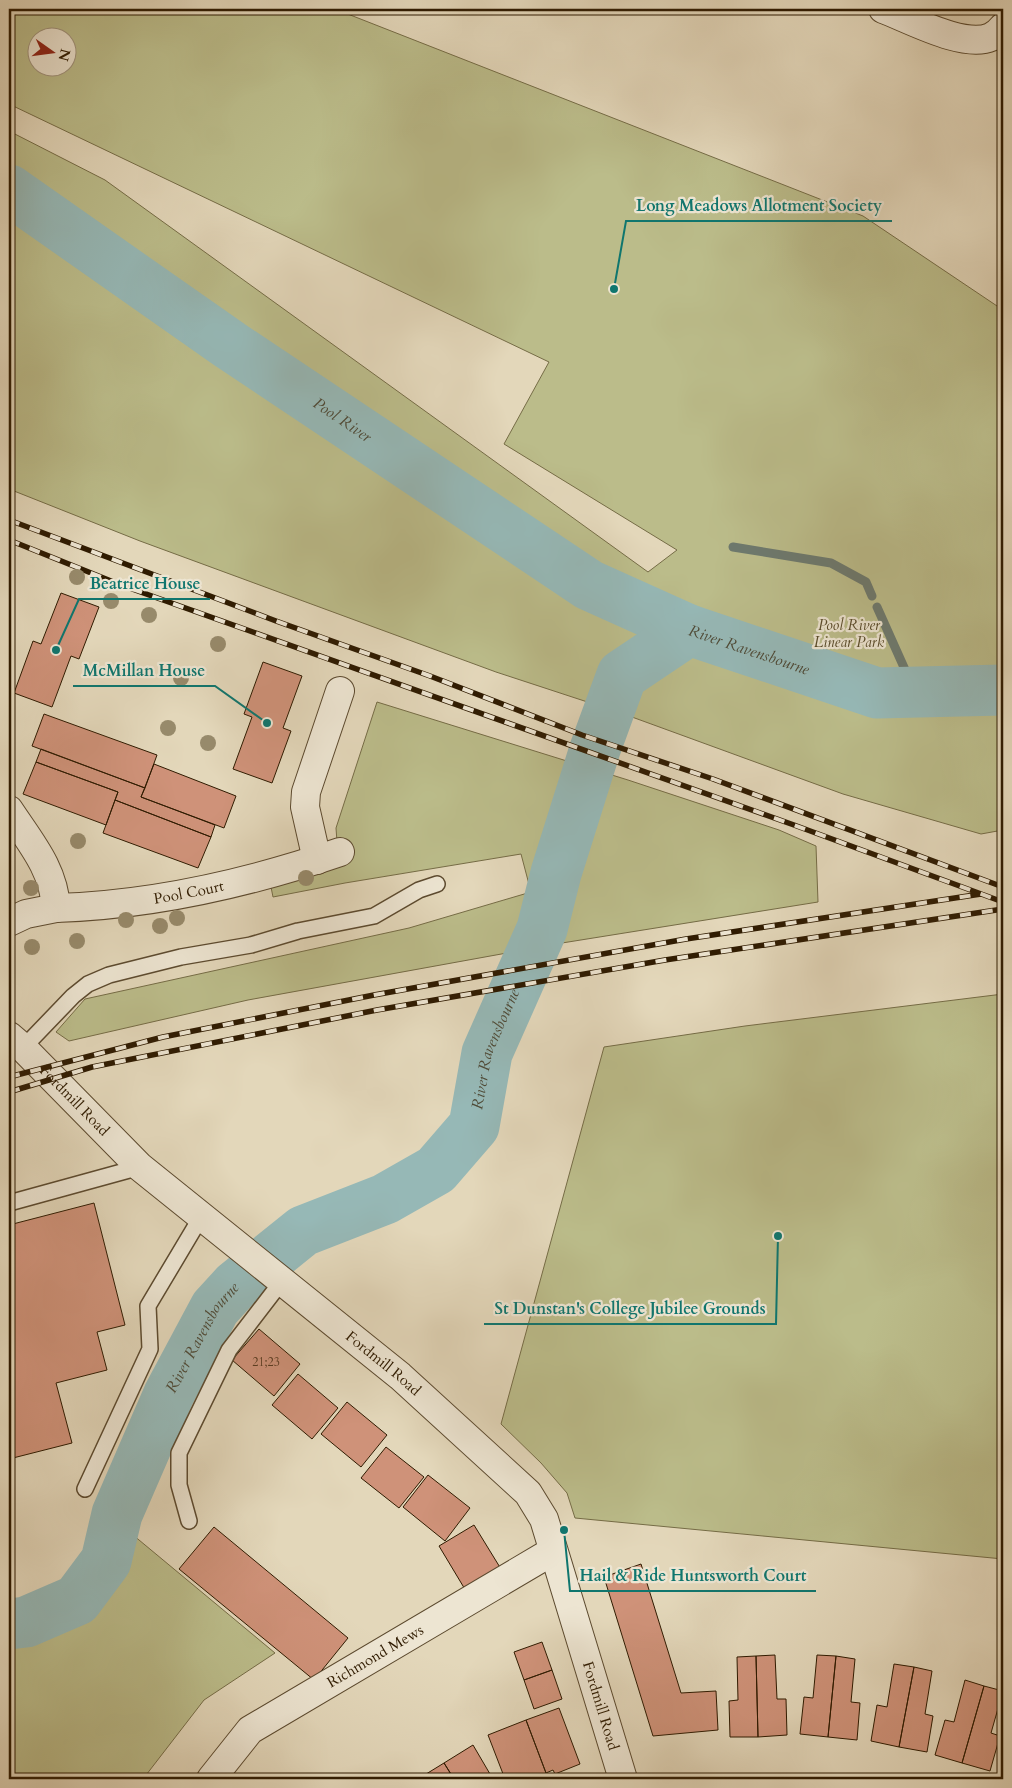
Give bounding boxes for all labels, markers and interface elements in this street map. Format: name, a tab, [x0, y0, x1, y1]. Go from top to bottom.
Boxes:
north arrow	[28, 28, 78, 78]
text: N	[53, 47, 75, 63]
callout: Long Meadows Allotment Society	[626, 190, 892, 221]
text: Long Meadows Allotment Society	[636, 195, 882, 217]
water label: Pool River	[309, 393, 376, 448]
callout: Beatrice House	[79, 568, 210, 599]
text: Beatrice House	[89, 573, 201, 595]
park label: Pool River Linear Park	[814, 615, 885, 652]
water label: River Ravensbourne	[686, 620, 813, 681]
callout: McMillan House	[73, 655, 215, 686]
text: McMillan House	[83, 660, 205, 682]
street label: Pool Court	[152, 876, 226, 909]
water label: River Ravensbourne	[466, 985, 525, 1111]
street label: Fordmill Road	[35, 1061, 114, 1140]
water label: River Ravensbourne	[161, 1277, 245, 1397]
callout: St Dunstan's College Jubilee Grounds	[484, 1293, 776, 1324]
text: St Dunstan's College Jubilee Grounds	[494, 1298, 766, 1320]
street label: Fordmill Road	[342, 1326, 425, 1400]
house number: 21;23	[252, 1354, 280, 1370]
callout: Hail & Ride Huntsworth Court	[570, 1560, 816, 1591]
text: Hail & Ride Huntsworth Court	[580, 1565, 807, 1587]
street label: Richmond Mews	[323, 1620, 427, 1692]
street label: Fordmill Road	[578, 1659, 624, 1753]

